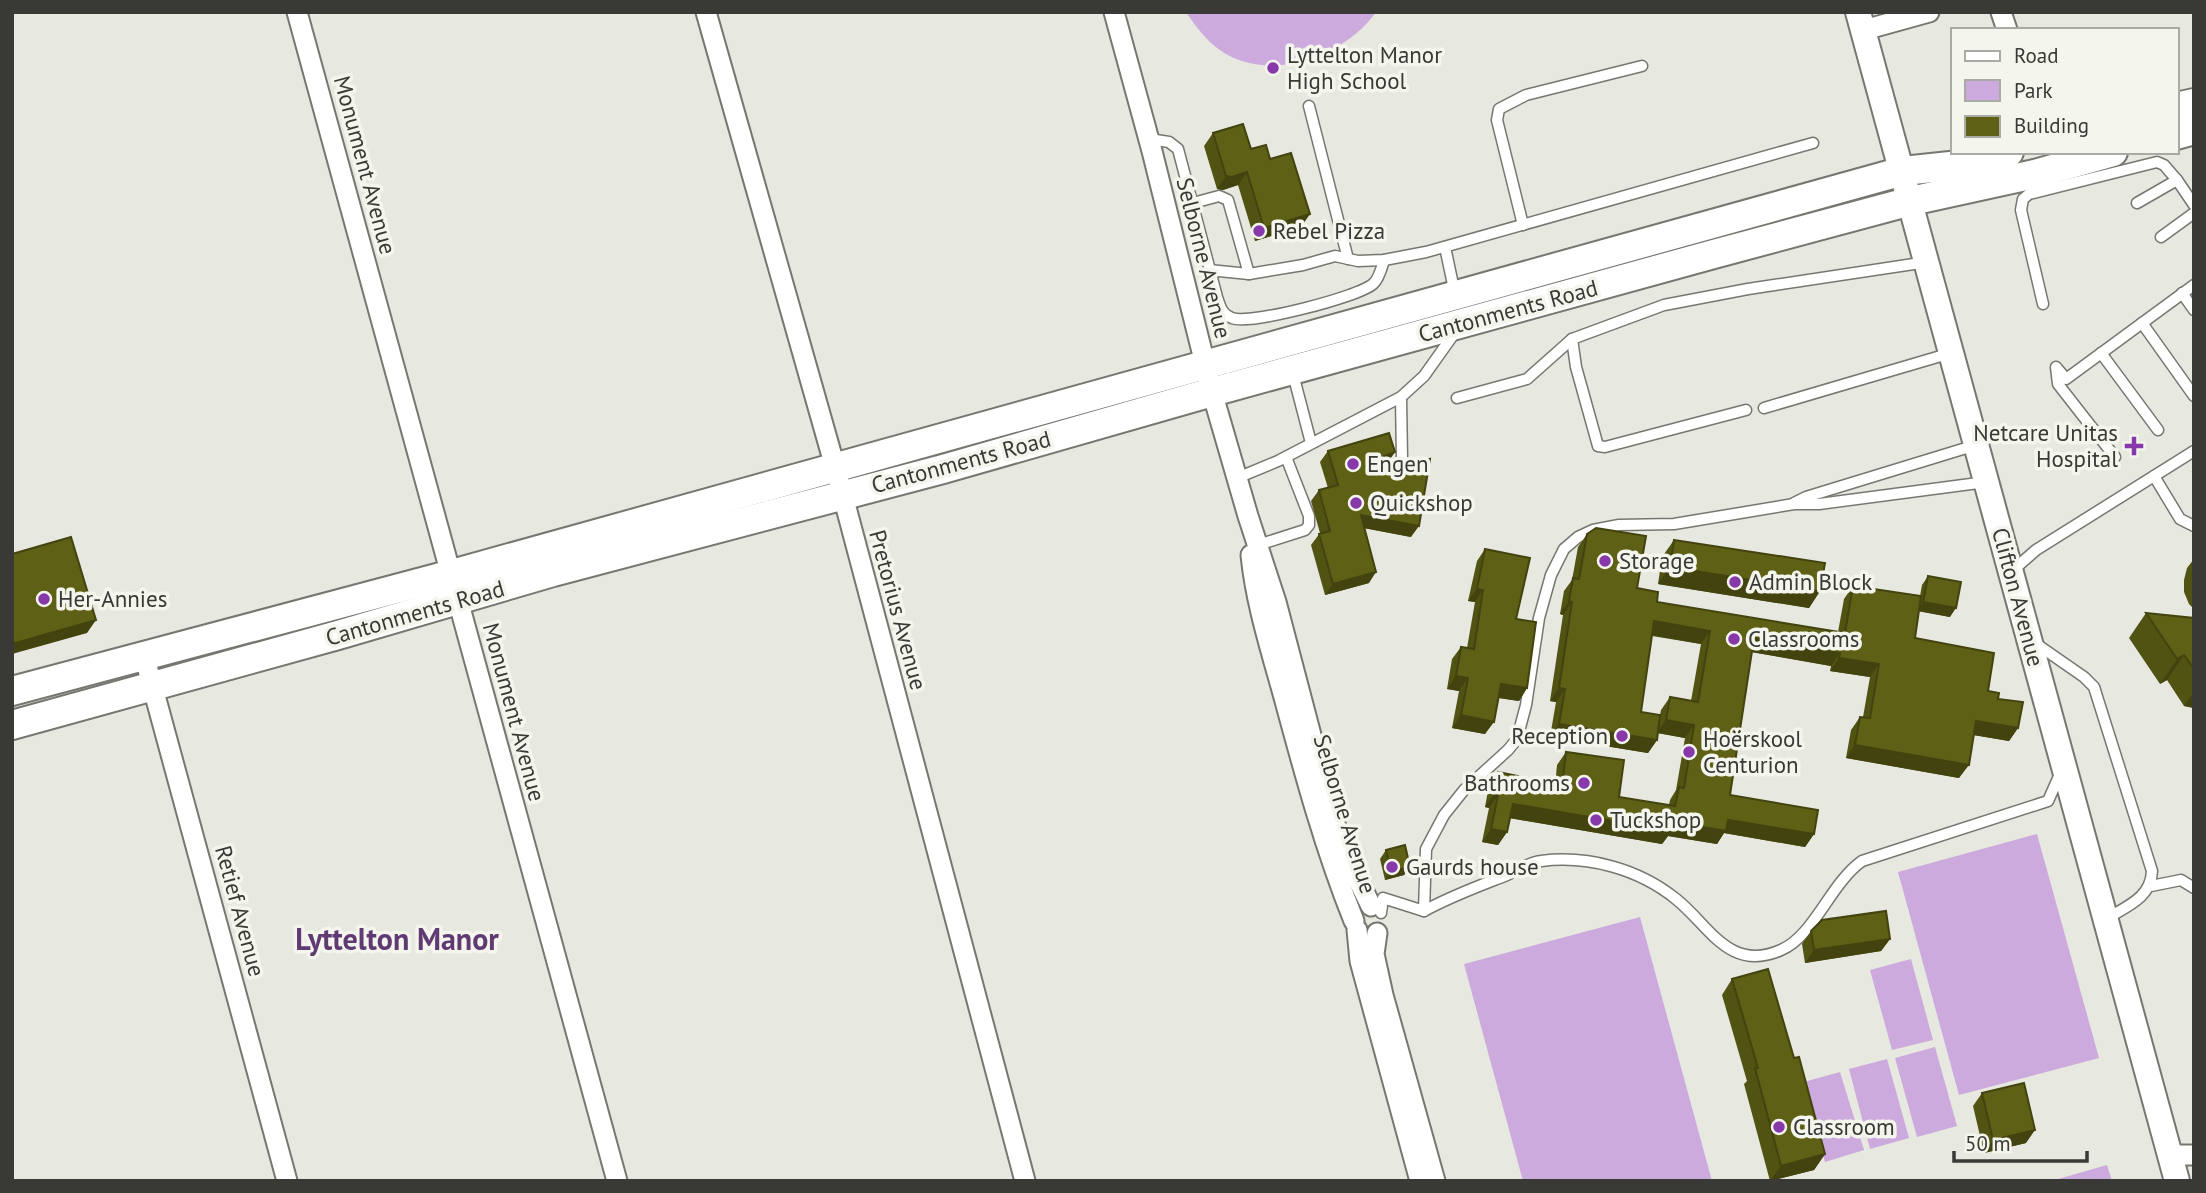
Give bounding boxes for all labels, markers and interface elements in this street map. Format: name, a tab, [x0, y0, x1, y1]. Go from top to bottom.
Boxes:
legend	[1951, 28, 2178, 154]
place label: Lyttelton Manor High School	[1287, 40, 1442, 95]
text: Road	[2014, 42, 2058, 69]
marker: Lyttelton Manor High School	[1265, 60, 1281, 76]
street label: Monument Avenue	[328, 73, 403, 257]
text: Park	[2014, 77, 2053, 104]
text: Building	[2014, 112, 2089, 139]
street label: Selborne Avenue	[1170, 174, 1238, 341]
place label: Rebel Pizza	[1273, 216, 1385, 245]
marker: Rebel Pizza	[1251, 223, 1267, 239]
street label: Cantonments Road	[1415, 273, 1601, 348]
place label: Netcare Unitas Hospital	[1973, 418, 2118, 473]
street label: Cantonments Road	[868, 424, 1054, 499]
marker: Netcare Unitas Hospital	[2124, 436, 2144, 456]
place label: Engen	[1367, 449, 1429, 478]
marker: Engen	[1345, 456, 1361, 472]
place label: Quickshop	[1370, 488, 1473, 517]
marker: Quickshop	[1348, 495, 1364, 511]
street label: Clifton Avenue	[1986, 524, 2051, 670]
street label: Pretorius Avenue	[863, 527, 934, 693]
place label: Storage	[1619, 546, 1694, 575]
marker: Storage	[1597, 553, 1613, 569]
place label: Admin Block	[1749, 567, 1872, 596]
street label: Cantonments Road	[322, 573, 508, 652]
marker: Admin Block	[1727, 574, 1743, 590]
place label: Her-Annies	[58, 584, 167, 613]
marker: Her-Annies	[36, 591, 52, 607]
street label: Monument Avenue	[477, 620, 552, 804]
place label: Classrooms	[1748, 624, 1859, 653]
marker: Classrooms	[1726, 631, 1742, 647]
place label: Reception	[1511, 721, 1608, 750]
place label: Hoërskool Centurion	[1703, 724, 1802, 779]
marker: Reception	[1614, 728, 1630, 744]
street label: Selborne Avenue	[1308, 731, 1383, 897]
marker: Hoërskool Centurion	[1681, 744, 1697, 760]
place label: Bathrooms	[1464, 768, 1570, 797]
marker: Bathrooms	[1576, 775, 1592, 791]
place label: Tuckshop	[1610, 805, 1701, 834]
marker: Tuckshop	[1588, 812, 1604, 828]
street label: Retief Avenue	[209, 842, 272, 980]
place label: Gaurds house	[1406, 852, 1539, 881]
marker: Gaurds house	[1384, 859, 1400, 875]
district label: Lyttelton Manor	[295, 919, 499, 958]
place label: Classroom	[1793, 1112, 1895, 1141]
marker: Classroom	[1771, 1119, 1787, 1135]
scale bar	[1954, 1120, 2087, 1164]
text: 50 m	[1965, 1130, 2011, 1157]

